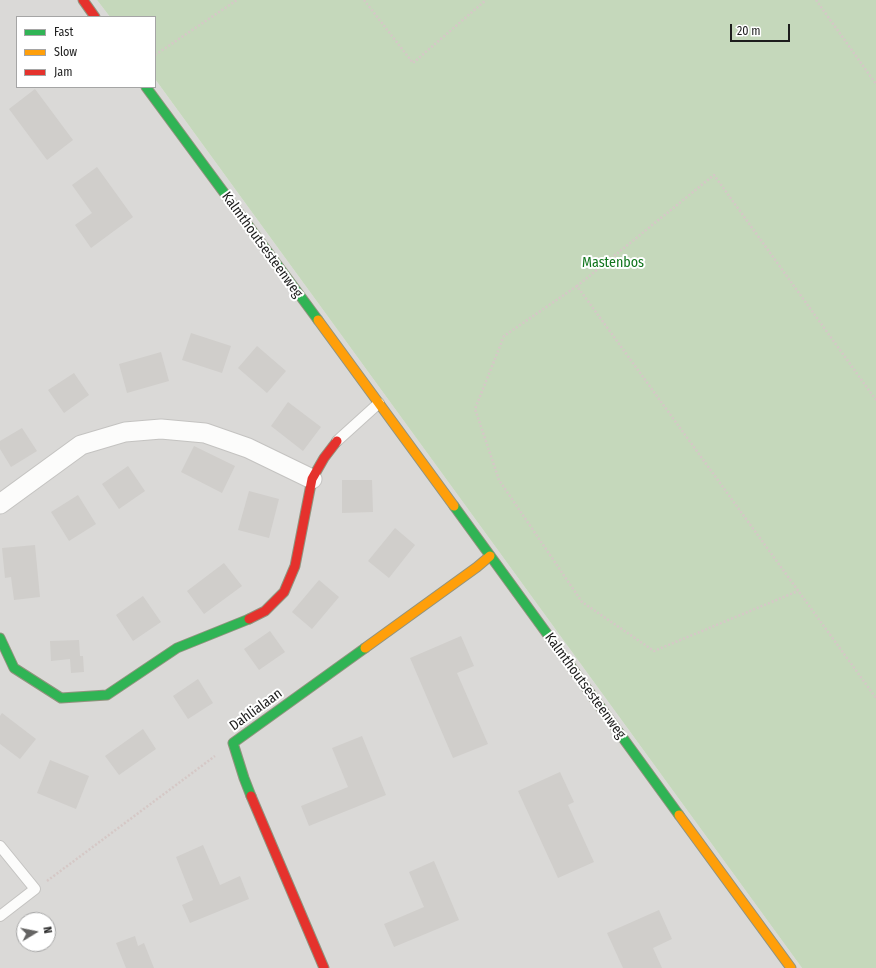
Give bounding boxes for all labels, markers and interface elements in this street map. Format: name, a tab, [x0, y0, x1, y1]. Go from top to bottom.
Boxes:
legend	[16, 16, 156, 88]
scale bar	[732, 16, 792, 42]
text: 20 m	[737, 24, 761, 38]
text: Fast	[54, 25, 73, 39]
text: Slow	[54, 45, 77, 59]
text: Jam	[54, 65, 72, 79]
street label: Kalmthoutsesteenweg	[218, 189, 306, 301]
park label: Mastenbos	[582, 255, 644, 271]
street label: Kalmthoutsesteenweg	[541, 630, 629, 742]
street label: Dahlialaan	[226, 685, 286, 735]
north arrow	[16, 912, 56, 952]
text: N	[40, 926, 54, 934]

